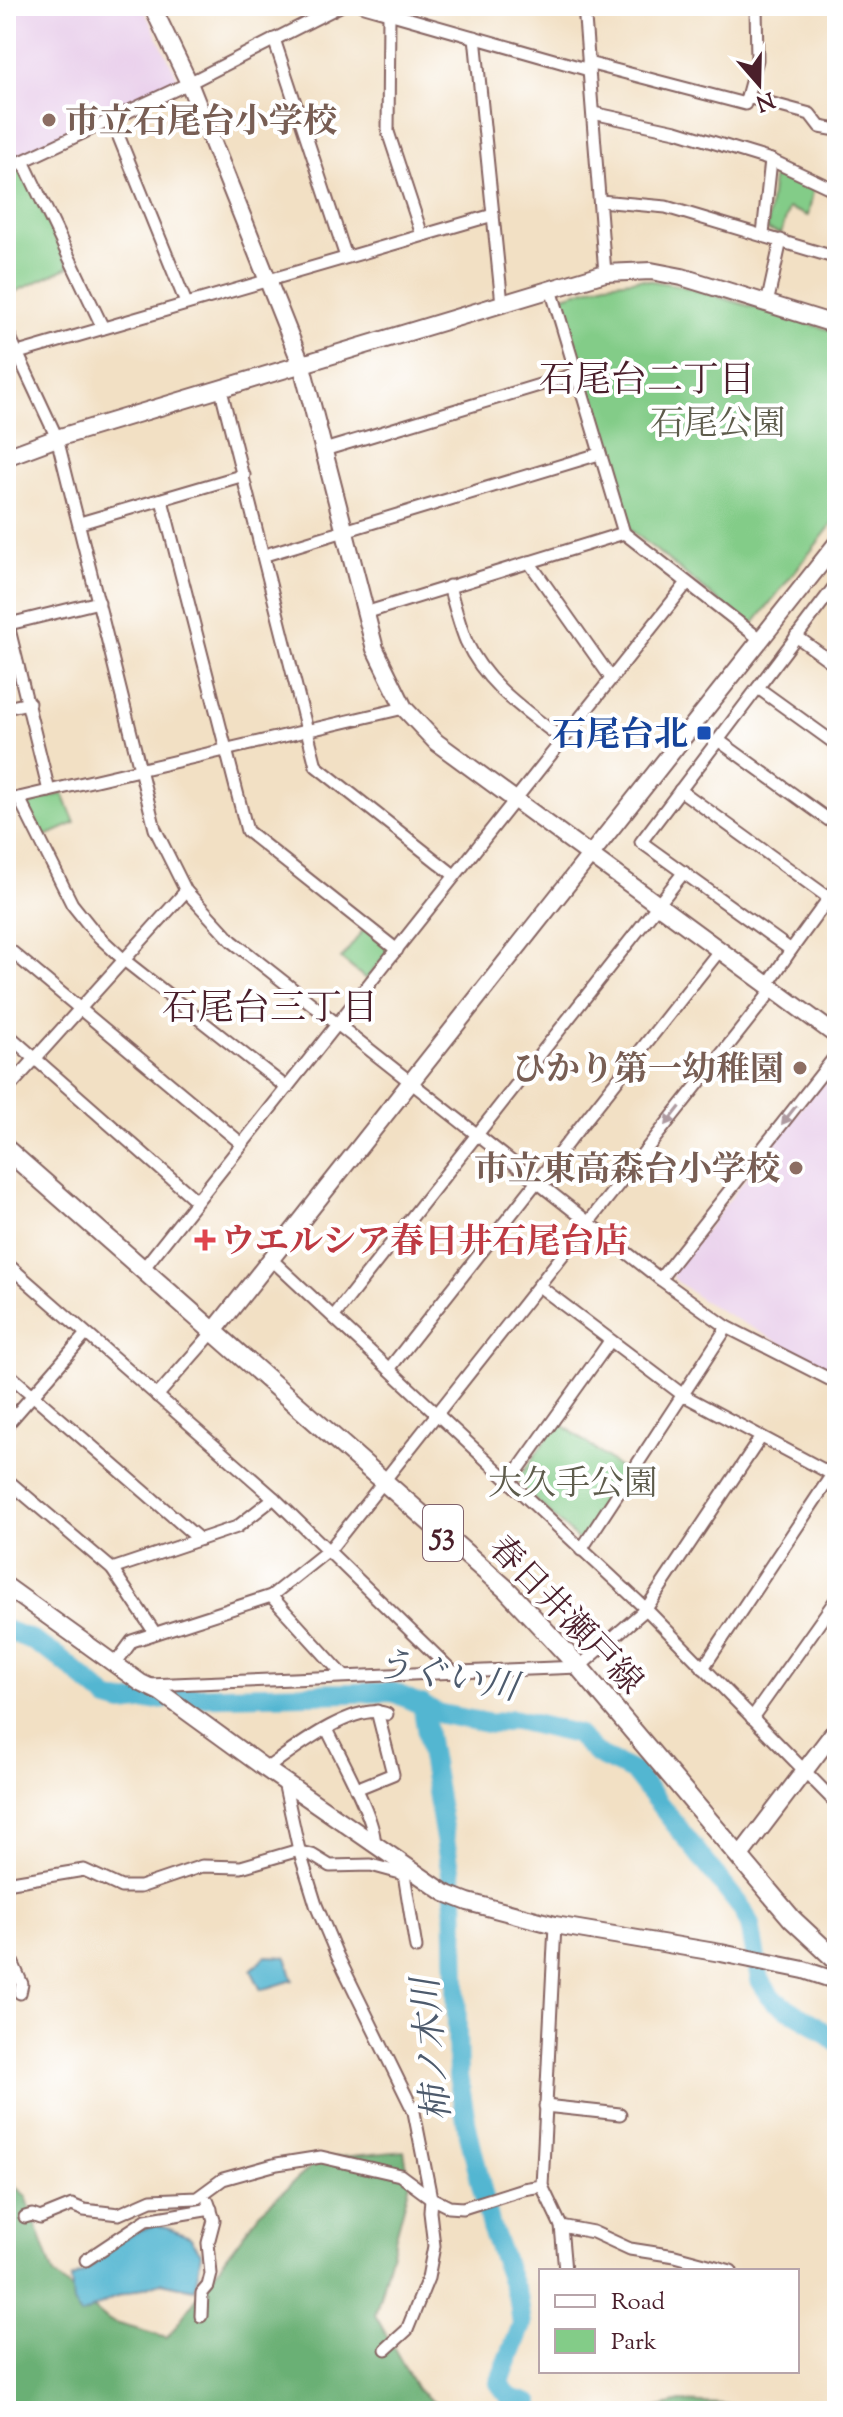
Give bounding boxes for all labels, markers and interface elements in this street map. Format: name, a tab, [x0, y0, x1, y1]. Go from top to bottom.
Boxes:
north arrow	[719, 44, 799, 124]
text: N	[751, 82, 779, 118]
place label: 市立石尾台小学校	[65, 99, 337, 148]
marker: 市立石尾台小学校	[40, 111, 58, 129]
district label: 石尾台二丁目	[539, 356, 755, 408]
park label: 石尾公園	[650, 401, 786, 450]
place label: 石尾台北	[552, 712, 688, 761]
marker: 石尾台北	[695, 724, 713, 742]
district label: 石尾台三丁目	[162, 984, 378, 1036]
place label: ひかり第一幼稚園	[512, 1047, 784, 1096]
marker: ひかり第一幼稚園	[791, 1059, 809, 1077]
one-way arrow	[781, 1105, 797, 1125]
one-way arrow	[665, 1106, 682, 1126]
place label: 市立東高森台小学校	[474, 1147, 780, 1196]
marker: 市立東高森台小学校	[787, 1159, 805, 1177]
place label: ウエルシア春日井石尾台店	[221, 1219, 628, 1268]
marker: ウエルシア春日井石尾台店	[196, 1231, 214, 1249]
park label: 大久手公園	[488, 1461, 658, 1510]
road number: 53	[423, 1505, 463, 1561]
street label: 春日井瀬戸線	[476, 1526, 653, 1707]
water label: うぐい川	[371, 1640, 526, 1717]
water label: 柿ノ木川	[401, 1972, 466, 2124]
legend	[539, 2269, 799, 2373]
text: Road	[611, 2286, 665, 2320]
text: Park	[611, 2326, 657, 2360]

